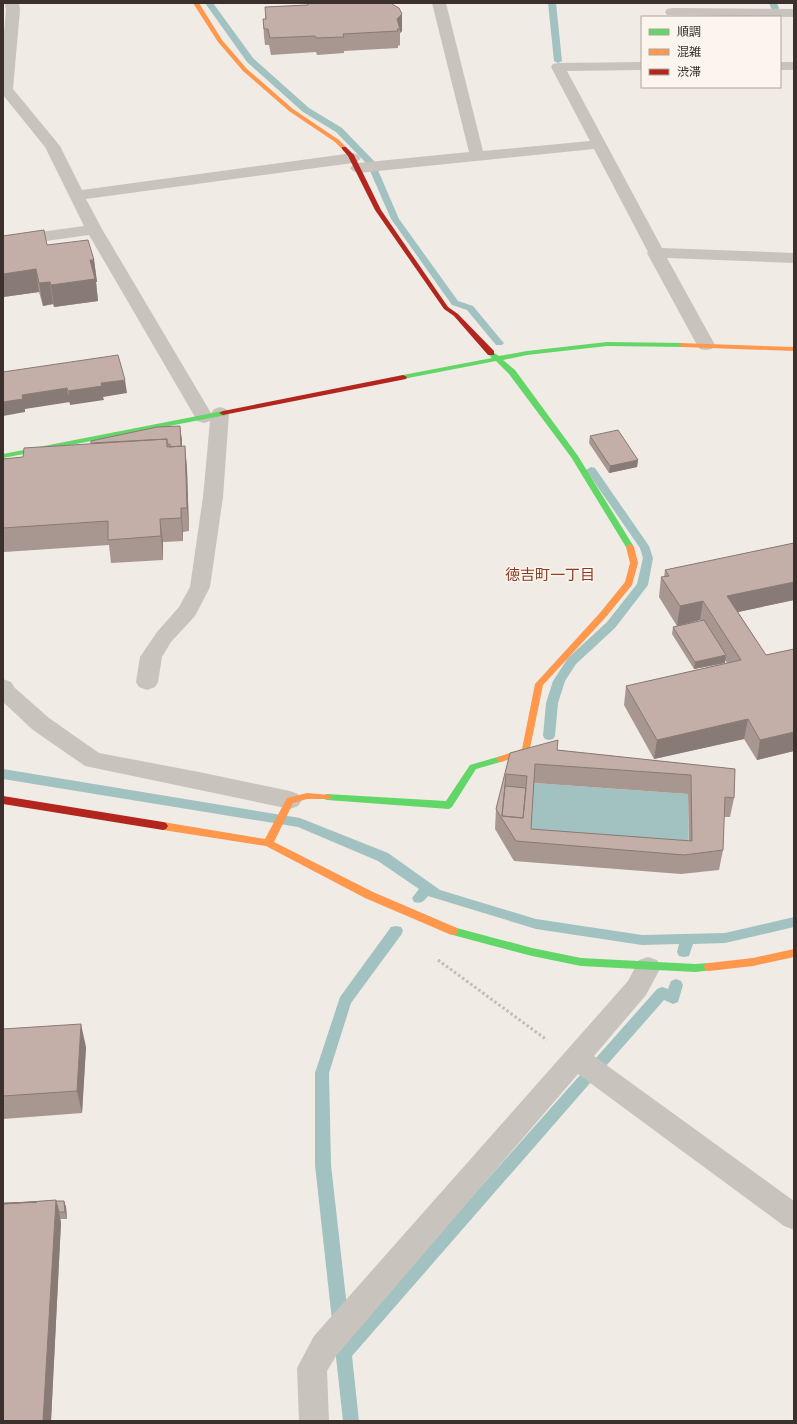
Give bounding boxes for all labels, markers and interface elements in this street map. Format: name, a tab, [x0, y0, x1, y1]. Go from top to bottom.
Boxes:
legend	[641, 16, 781, 88]
text: 順調	[677, 24, 701, 39]
text: 混雑	[677, 44, 701, 59]
text: 渋滞	[677, 64, 701, 79]
district label: 徳吉町一丁目	[505, 565, 595, 584]

